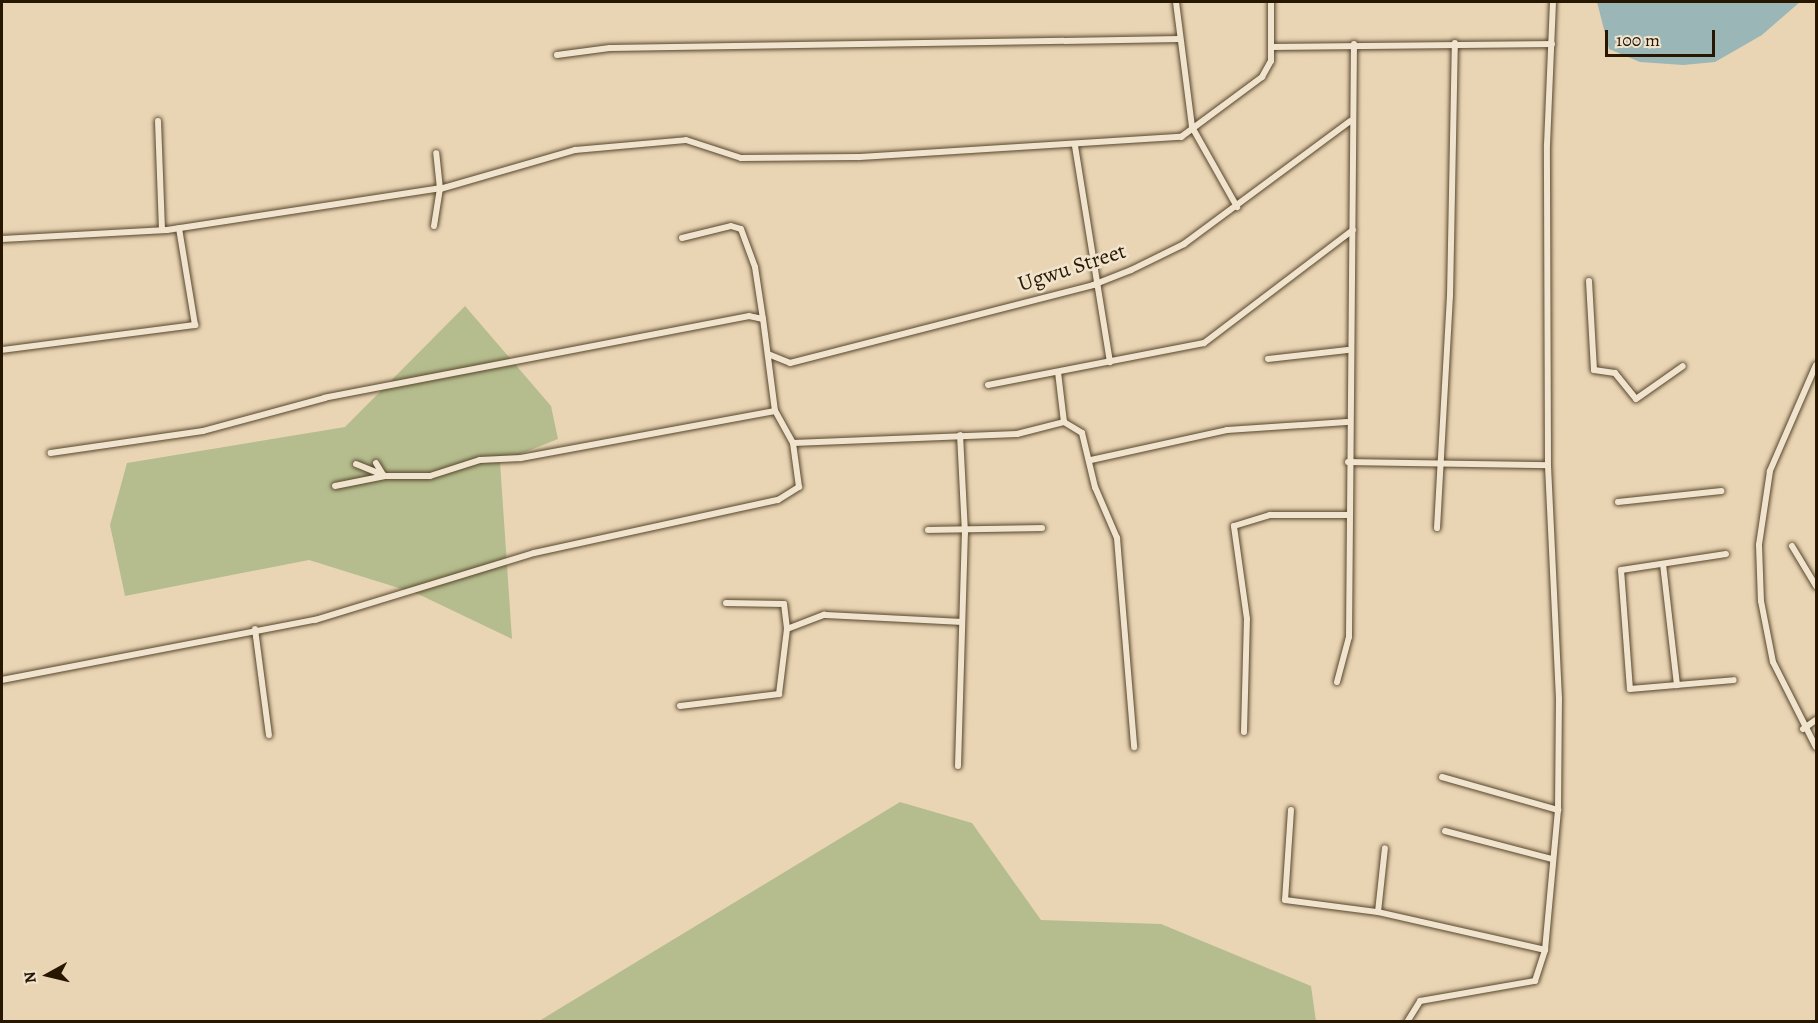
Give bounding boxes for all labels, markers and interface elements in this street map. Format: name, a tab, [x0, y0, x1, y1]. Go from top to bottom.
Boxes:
scale bar	[1608, 18, 1718, 56]
text: 100 m	[1616, 28, 1660, 52]
street label: Ugwu Street	[1015, 238, 1129, 298]
north arrow	[18, 945, 78, 1005]
text: N	[18, 970, 42, 985]

